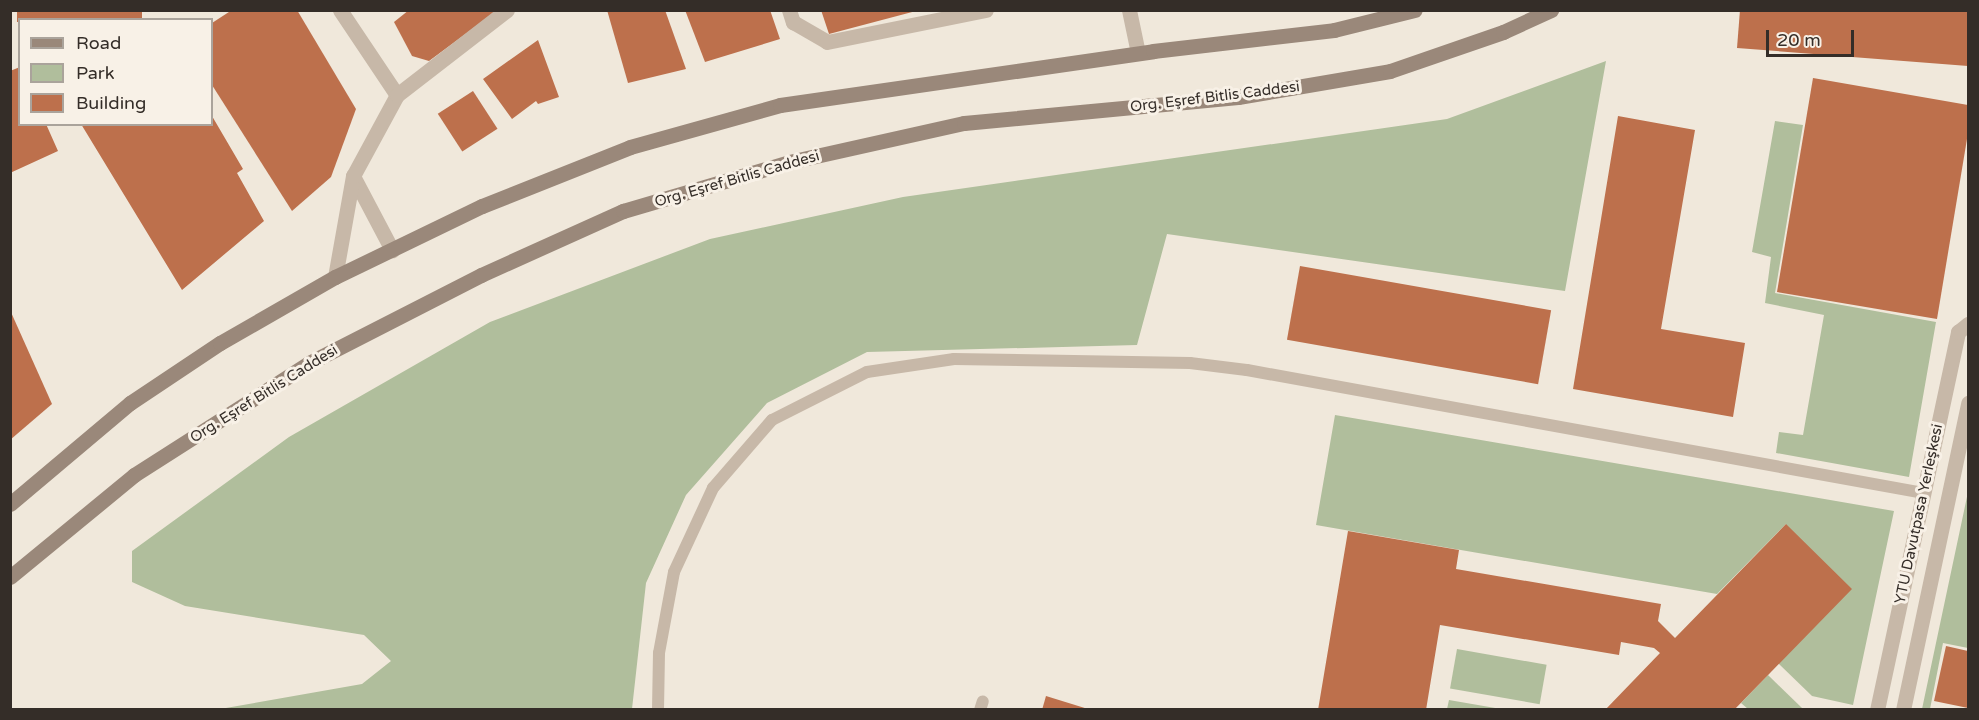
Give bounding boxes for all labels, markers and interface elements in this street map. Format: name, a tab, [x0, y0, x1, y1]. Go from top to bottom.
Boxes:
legend	[18, 18, 213, 126]
scale bar	[1769, 18, 1858, 56]
text: 20 m	[1777, 29, 1821, 51]
text: Road	[76, 32, 121, 54]
text: Park	[76, 62, 114, 84]
street label: Org. Eşref Bitlis Caddesi	[1129, 78, 1301, 116]
text: Building	[76, 92, 146, 114]
street label: Org. Eşref Bitlis Caddesi	[652, 147, 822, 211]
street label: Org. Eşref Bitlis Caddesi	[187, 341, 341, 447]
street label: YTU Davutpasa Yerleşkesi	[1891, 422, 1947, 606]

